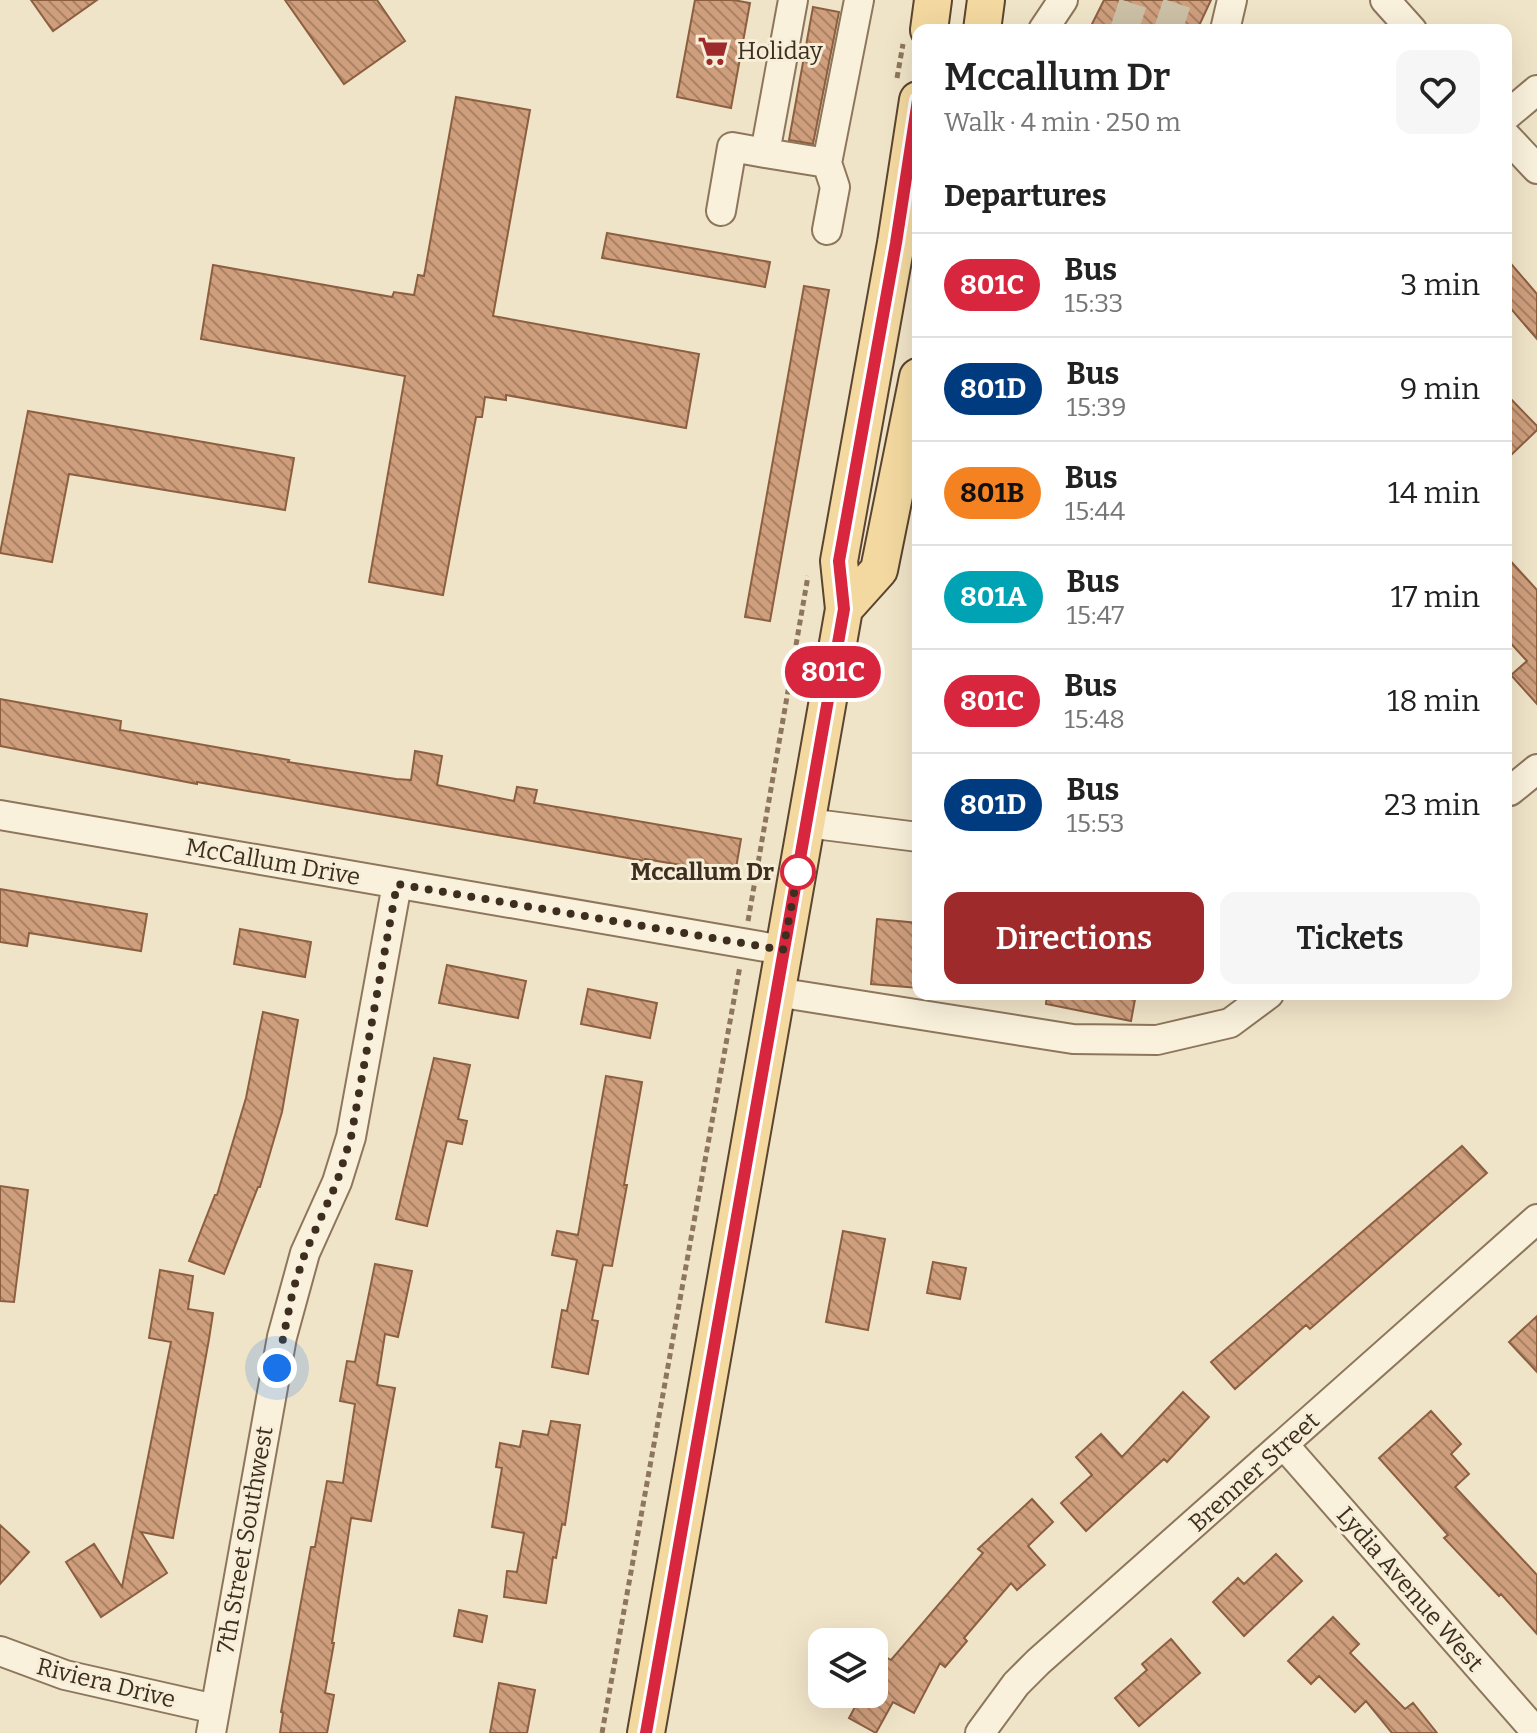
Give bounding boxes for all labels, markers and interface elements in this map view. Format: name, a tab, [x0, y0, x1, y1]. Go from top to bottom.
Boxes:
supermarket icon: Holiday	[696, 34, 730, 68]
place label: Holiday	[737, 37, 823, 65]
button: heart	[1396, 50, 1480, 134]
text: Mccallum Dr	[944, 54, 1170, 100]
text: Walk · 4 min · 250 m	[944, 107, 1181, 138]
text: Departures	[944, 178, 1107, 214]
text: Bus	[1064, 252, 1117, 288]
text: 3 min	[1400, 267, 1480, 303]
text: 801C	[960, 268, 1024, 301]
text: 15:33	[1064, 288, 1123, 319]
text: Bus	[1066, 356, 1119, 392]
text: 9 min	[1400, 371, 1480, 407]
text: 801D	[960, 372, 1026, 405]
text: 15:39	[1066, 392, 1126, 423]
text: Bus	[1065, 460, 1118, 496]
text: 14 min	[1388, 475, 1480, 511]
text: 801B	[960, 476, 1025, 509]
text: 15:44	[1065, 496, 1125, 527]
text: Bus	[1067, 564, 1119, 600]
text: 17 min	[1391, 579, 1480, 615]
text: 801A	[960, 580, 1027, 613]
text: 15:47	[1067, 600, 1124, 631]
line badge: 801C	[777, 646, 889, 698]
text: 801C	[801, 655, 865, 688]
text: Bus	[1064, 668, 1117, 704]
text: 18 min	[1387, 683, 1480, 719]
text: 801C	[960, 684, 1024, 717]
text: 15:48	[1064, 704, 1125, 735]
text: Bus	[1066, 772, 1119, 808]
text: 23 min	[1384, 787, 1480, 823]
text: 801D	[960, 788, 1026, 821]
text: 15:53	[1066, 808, 1125, 839]
street label: McCallum Drive	[183, 833, 363, 891]
marker: Mccallum Dr	[781, 855, 815, 889]
place label: Mccallum Dr	[631, 858, 774, 886]
button: Directions	[944, 892, 1204, 984]
button: Tickets	[1220, 892, 1480, 984]
your location	[257, 1348, 297, 1388]
street label: Brenner Street	[1183, 1406, 1325, 1538]
street label: 7th Street Southwest	[211, 1424, 279, 1656]
street label: Lydia Avenue West	[1331, 1501, 1489, 1677]
map controls	[808, 1628, 888, 1708]
button: layers	[808, 1628, 888, 1708]
street label: Riviera Drive	[34, 1652, 178, 1714]

